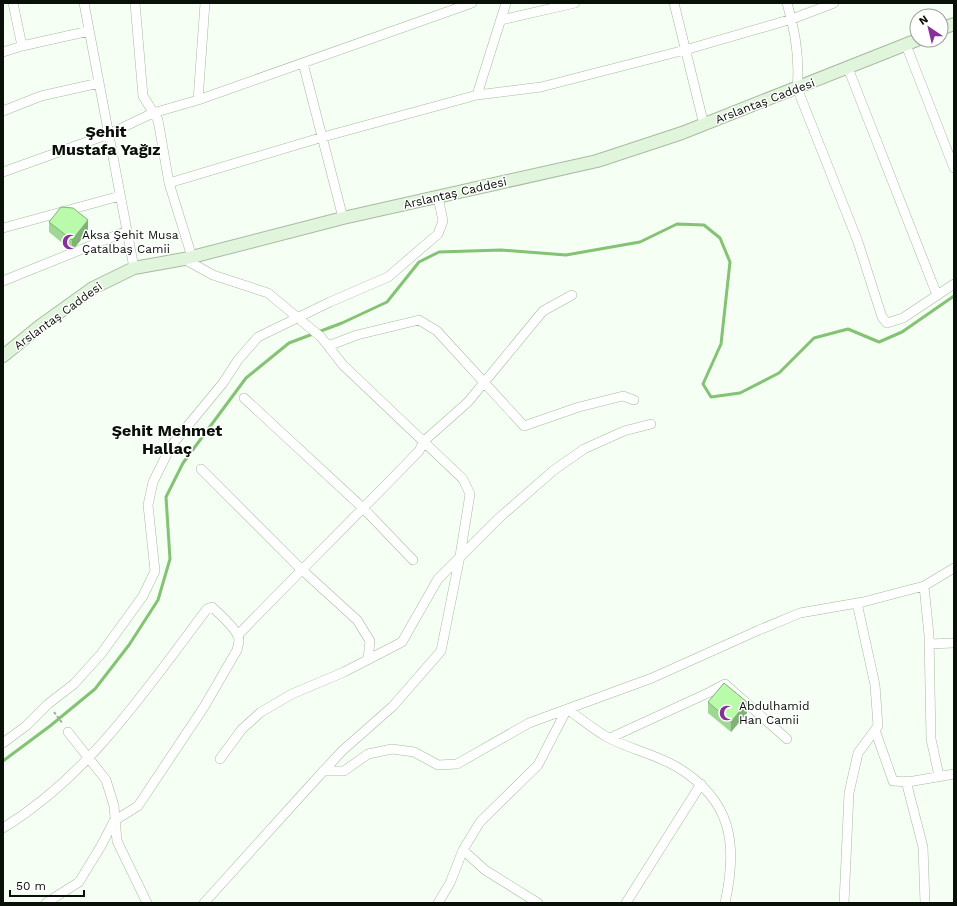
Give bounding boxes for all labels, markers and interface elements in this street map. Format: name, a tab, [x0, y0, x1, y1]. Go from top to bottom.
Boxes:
north arrow	[909, 8, 949, 48]
text: N	[916, 13, 931, 28]
street label: Arslantaş Caddesi	[713, 76, 817, 126]
district label: Şehit Mustafa Yağız	[51, 122, 161, 159]
street label: Arslantaş Caddesi	[402, 174, 508, 212]
place label: Aksa Şehit Musa Çatalbaş Camii	[82, 228, 179, 256]
mosque icon: Aksa Şehit Musa Çatalbaş Camii	[61, 233, 79, 251]
street label: Arslantaş Caddesi	[11, 279, 105, 353]
district label: Şehit Mehmet Hallaç	[112, 421, 222, 458]
place label: Abdulhamid Han Camii	[739, 699, 809, 727]
mosque icon: Abdulhamid Han Camii	[718, 704, 736, 722]
scale bar	[10, 872, 84, 898]
text: 50 m	[16, 879, 46, 893]

